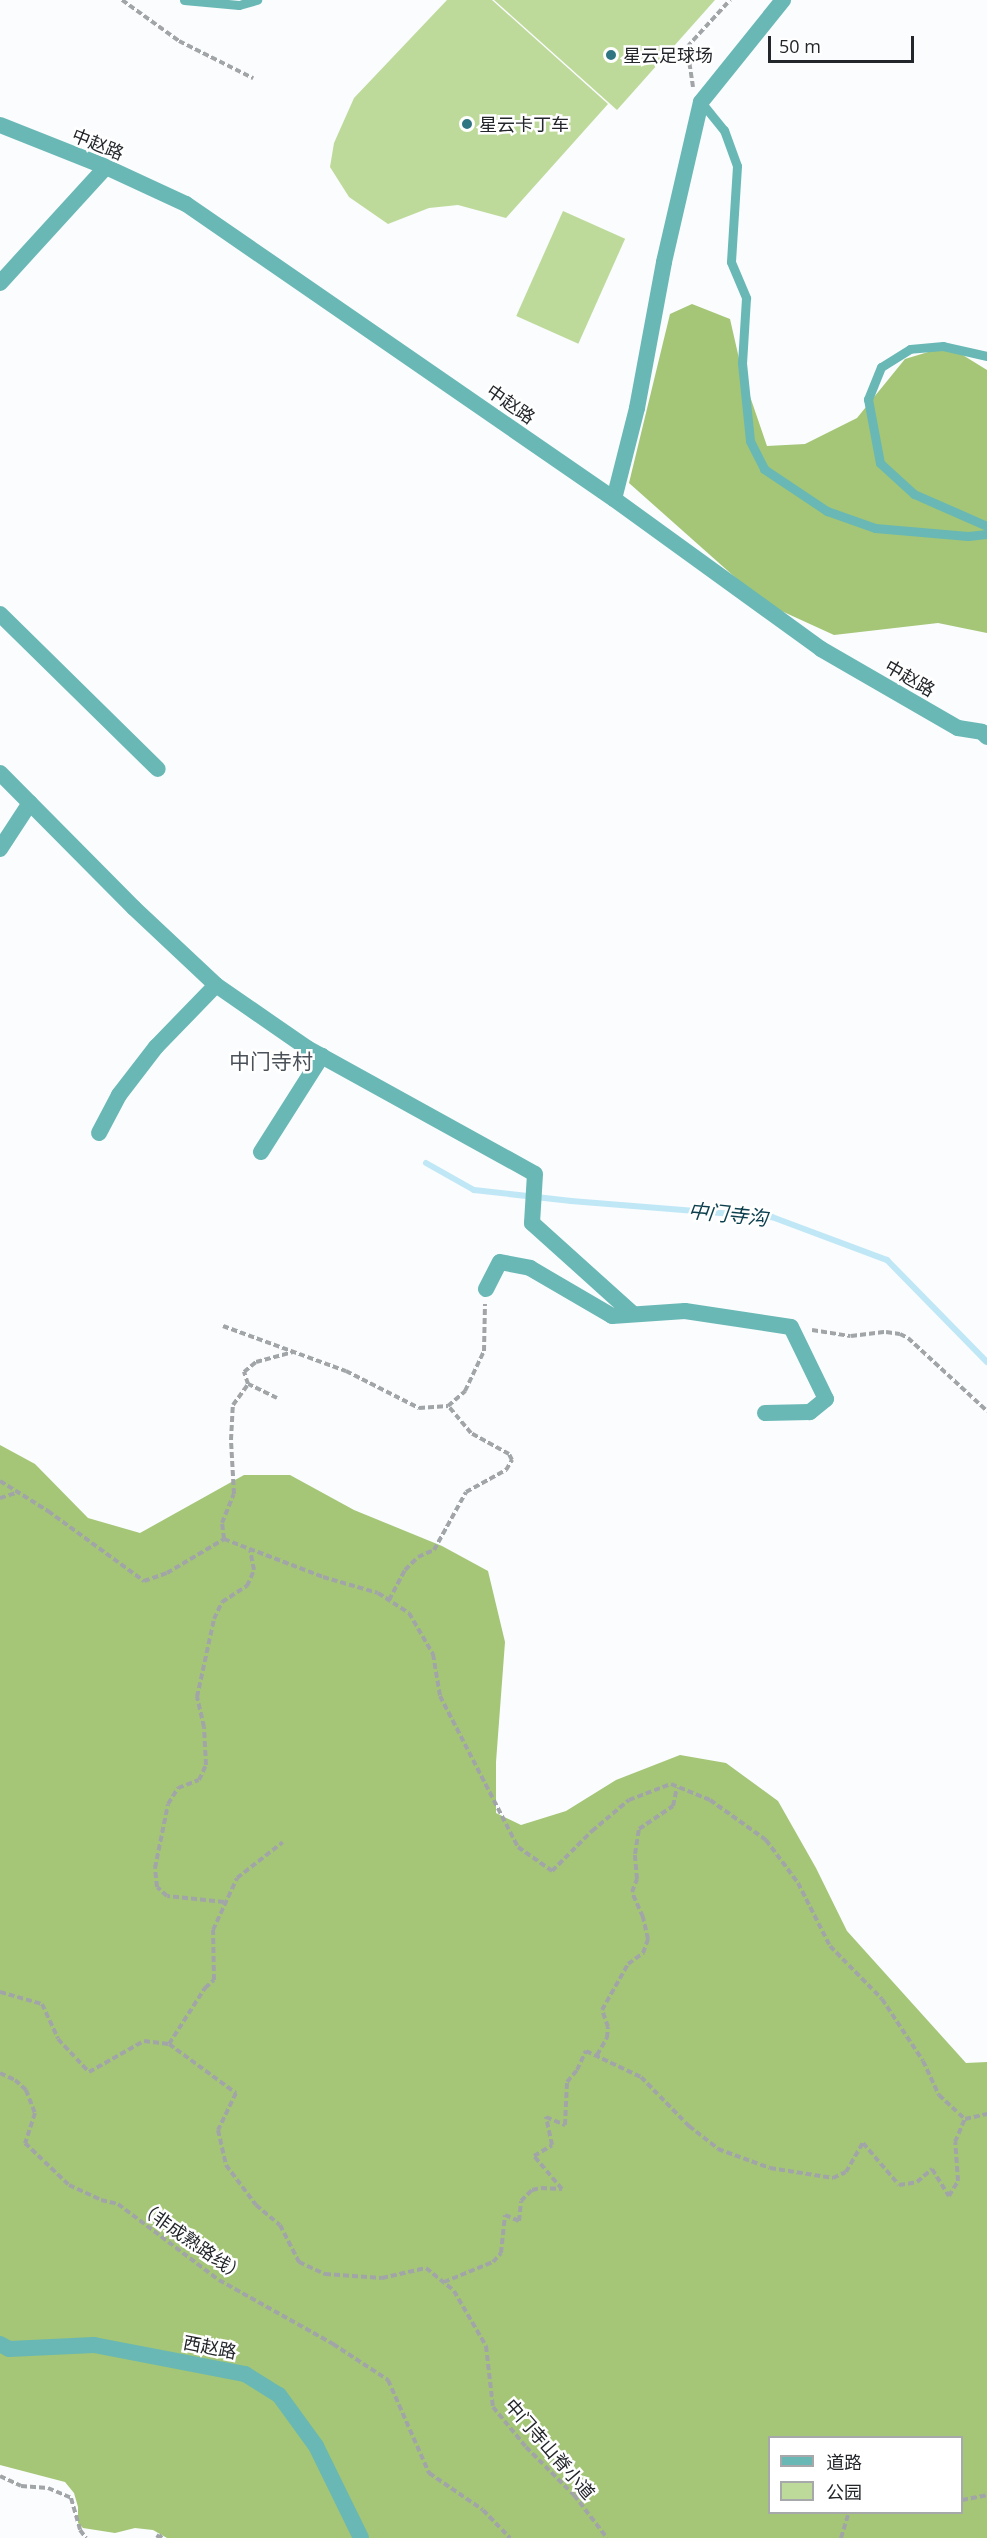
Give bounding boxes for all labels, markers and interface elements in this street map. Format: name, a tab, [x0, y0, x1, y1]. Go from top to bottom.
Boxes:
scale bar	[771, 24, 916, 62]
text: 50 m	[779, 34, 821, 58]
place label: 星云足球场	[623, 44, 713, 66]
marker: 星云足球场	[604, 48, 618, 62]
place label: 星云卡丁车	[479, 113, 569, 135]
marker: 星云卡丁车	[460, 117, 474, 131]
street label: 中赵路	[69, 124, 127, 164]
street label: 中赵路	[483, 380, 539, 428]
street label: 中赵路	[881, 655, 939, 701]
district label: 中门寺村	[229, 1048, 313, 1074]
water label: 中门寺沟	[687, 1198, 769, 1230]
street label: （非成熟路线）	[134, 2196, 250, 2286]
street label: 西赵路	[181, 2331, 239, 2363]
street label: 中门寺山脊小道	[501, 2394, 599, 2504]
legend	[768, 2436, 963, 2514]
text: 道路	[826, 2450, 862, 2474]
text: 公园	[826, 2480, 862, 2504]

